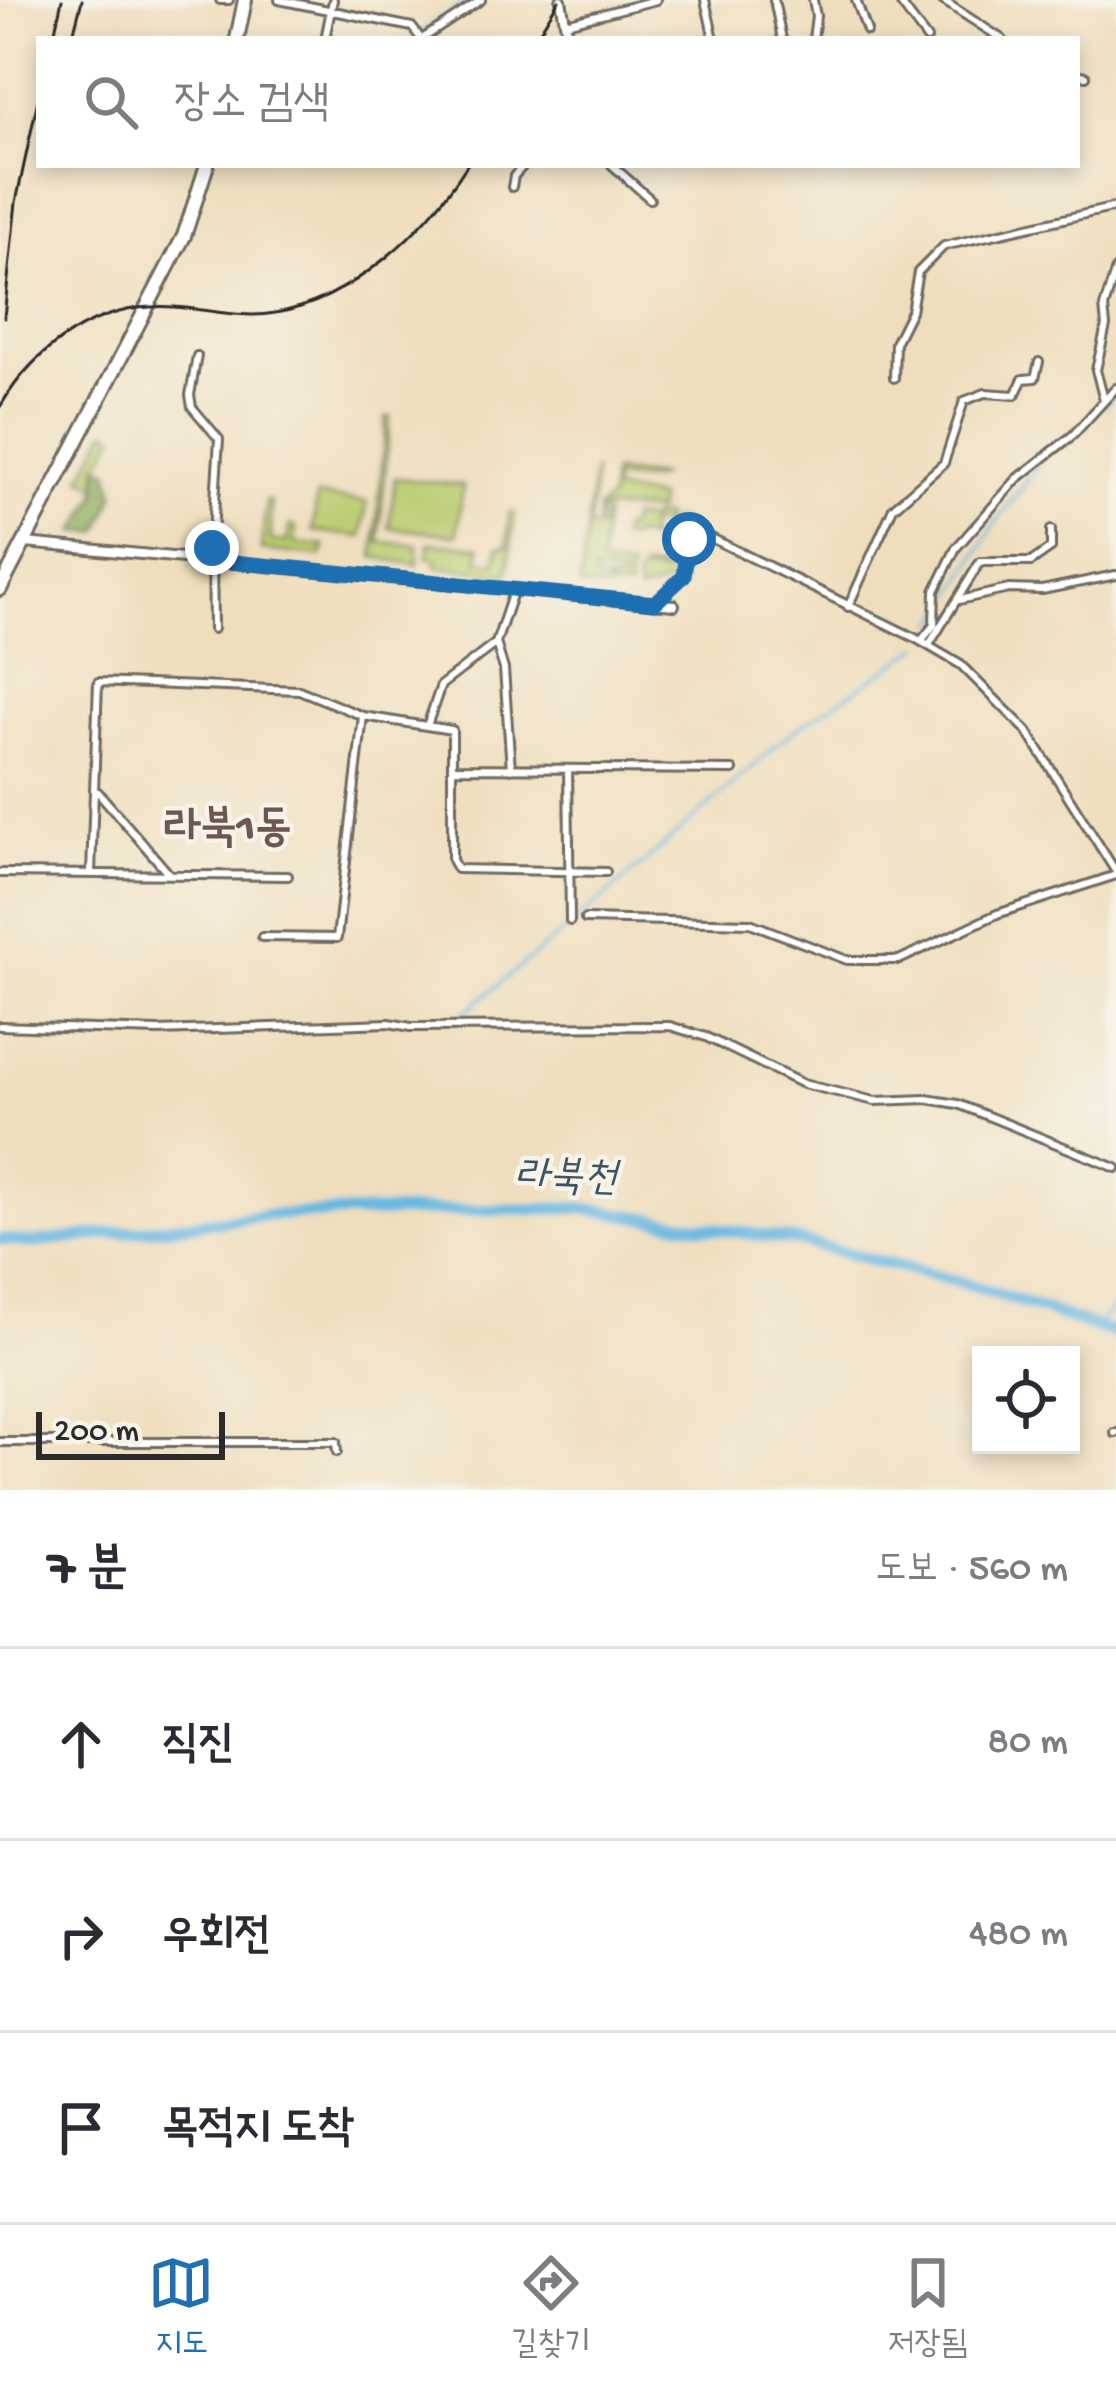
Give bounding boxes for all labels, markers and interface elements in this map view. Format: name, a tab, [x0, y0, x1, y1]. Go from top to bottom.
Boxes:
search box	[36, 36, 1080, 168]
icon: search	[78, 69, 144, 135]
text: 장소 검색	[174, 79, 330, 132]
route start	[662, 512, 716, 566]
route end	[185, 521, 239, 575]
district label: 라북1동	[165, 804, 291, 857]
water label: 라북천	[514, 1154, 622, 1206]
map controls	[972, 1346, 1080, 1454]
button: locate	[972, 1346, 1080, 1454]
scale bar	[36, 1406, 225, 1459]
text: 200 m	[54, 1414, 139, 1452]
text: 7 분	[48, 1542, 128, 1602]
text: 도보 · 560 m	[875, 1548, 1068, 1594]
icon: ahead	[48, 1711, 114, 1777]
text: 직진	[162, 1720, 234, 1773]
text: 80 m	[988, 1721, 1068, 1767]
icon: right	[48, 1903, 114, 1969]
text: 우회전	[162, 1912, 271, 1965]
text: 480 m	[969, 1913, 1068, 1959]
icon: arrive	[48, 2095, 114, 2161]
text: 목적지 도착	[162, 2104, 354, 2157]
tab: 지도	[148, 2250, 214, 2365]
tab: 길찾기	[511, 2250, 591, 2365]
tab: 저장됨	[888, 2250, 968, 2365]

